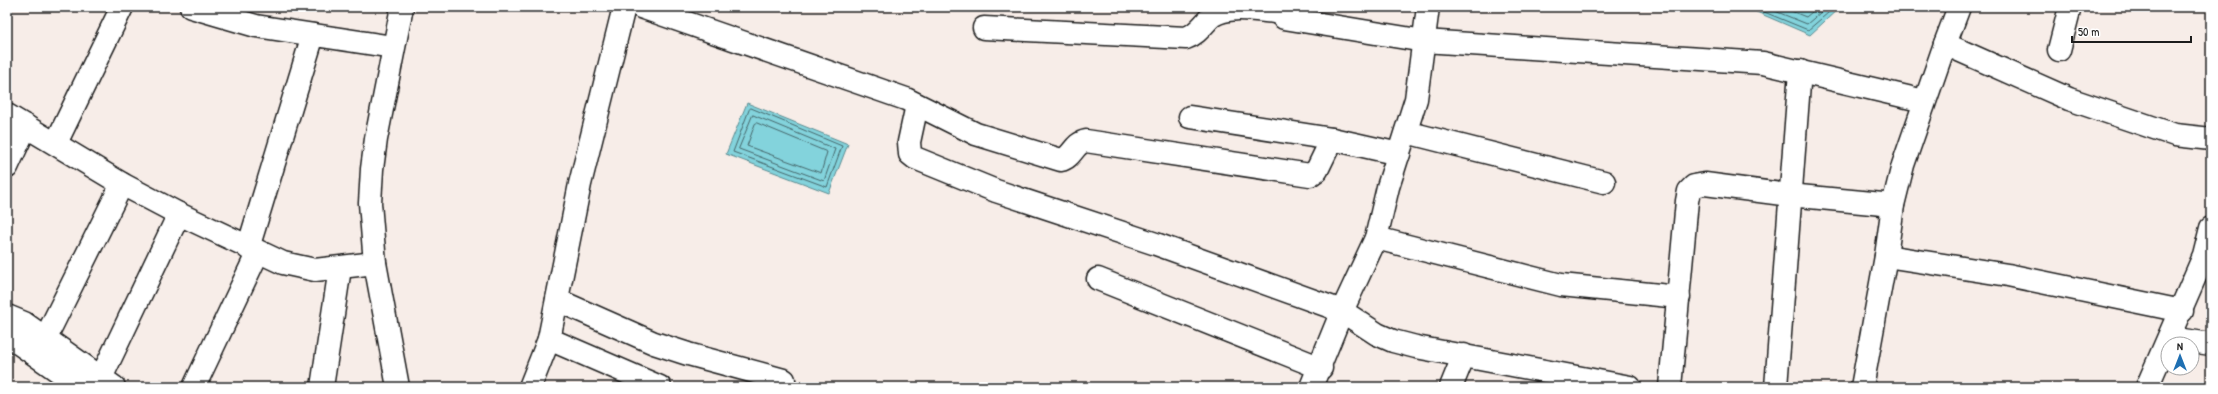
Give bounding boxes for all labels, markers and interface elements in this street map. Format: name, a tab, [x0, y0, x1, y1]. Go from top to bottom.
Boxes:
scale bar	[2072, 18, 2191, 44]
text: 50 m	[2078, 23, 2099, 40]
north arrow	[2160, 336, 2200, 376]
text: N	[2177, 339, 2183, 353]

